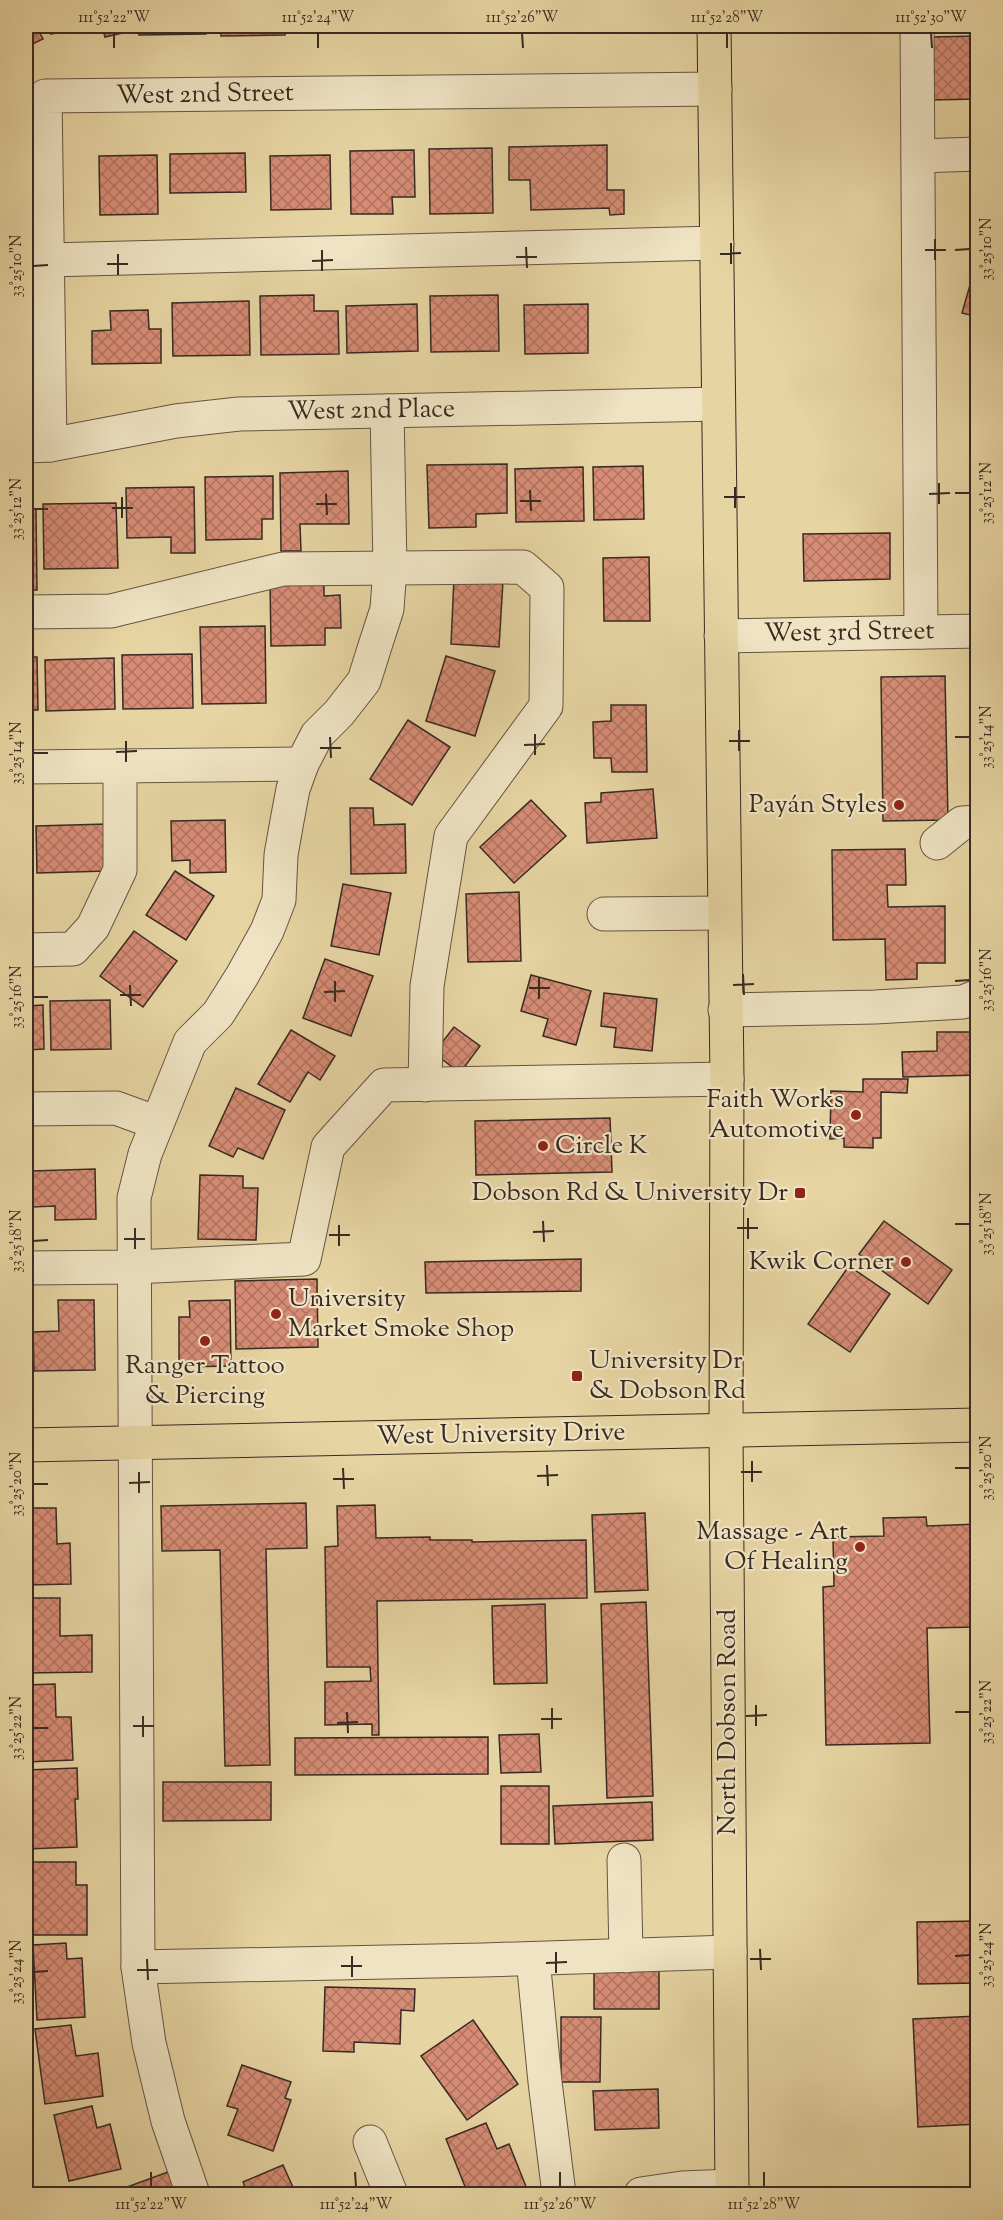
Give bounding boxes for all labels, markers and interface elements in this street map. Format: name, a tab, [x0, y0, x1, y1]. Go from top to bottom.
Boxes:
text: 111°52'22"W	[78, 8, 150, 29]
text: 111°52'24"W	[282, 8, 355, 29]
text: 111°52'26"W	[486, 8, 559, 29]
text: 111°52'28"W	[691, 8, 764, 29]
text: 111°52'30"W	[895, 8, 967, 29]
street label: West 2nd Street	[116, 75, 294, 115]
text: 33°25'10"N	[977, 218, 998, 280]
text: 33°25'10"N	[7, 235, 28, 297]
street label: West 2nd Place	[287, 391, 455, 431]
text: 33°25'12"N	[977, 462, 998, 524]
text: 33°25'12"N	[7, 478, 28, 540]
street label: West 3rd Street	[763, 613, 935, 653]
text: 33°25'14"N	[977, 706, 998, 768]
text: 33°25'14"N	[7, 722, 28, 784]
place label: Payán Styles	[749, 787, 887, 824]
marker: Payán Styles	[892, 798, 906, 812]
text: 33°25'16"N	[977, 949, 998, 1011]
text: 33°25'16"N	[7, 966, 28, 1028]
place label: Faith Works Automotive	[706, 1082, 844, 1149]
marker: Faith Works Automotive	[849, 1108, 863, 1122]
place label: Circle K	[555, 1128, 648, 1165]
marker: Circle K	[536, 1139, 550, 1153]
place label: Dobson Rd & University Dr	[472, 1175, 788, 1212]
marker: Dobson Rd & University Dr	[793, 1186, 807, 1200]
text: 33°25'18"N	[977, 1193, 998, 1255]
text: 33°25'18"N	[7, 1210, 28, 1272]
place label: Kwik Corner	[749, 1244, 894, 1281]
marker: Kwik Corner	[899, 1255, 913, 1269]
place label: University Market Smoke Shop	[288, 1281, 514, 1348]
marker: University Market Smoke Shop	[269, 1307, 283, 1321]
marker: Ranger Tattoo & Piercing	[198, 1334, 212, 1348]
place label: University Dr & Dobson Rd	[589, 1343, 746, 1410]
place label: Ranger Tattoo & Piercing	[125, 1348, 285, 1415]
marker: University Dr & Dobson Rd	[570, 1369, 584, 1383]
street label: West University Drive	[376, 1414, 626, 1456]
text: 33°25'20"N	[977, 1436, 998, 1500]
text: 33°25'20"N	[7, 1452, 28, 1516]
place label: Massage - Art Of Healing	[696, 1514, 848, 1581]
marker: Massage - Art Of Healing	[853, 1540, 867, 1554]
street label: North Dobson Road	[710, 1608, 747, 1835]
text: 33°25'22"N	[977, 1680, 998, 1744]
text: 33°25'22"N	[7, 1696, 28, 1760]
text: 33°25'24"N	[977, 1923, 998, 1987]
text: 33°25'24"N	[7, 1940, 28, 2004]
text: 111°52'22"W	[115, 2195, 187, 2216]
text: 111°52'24"W	[320, 2195, 393, 2216]
text: 111°52'26"W	[524, 2195, 597, 2216]
text: 111°52'28"W	[728, 2195, 801, 2216]

